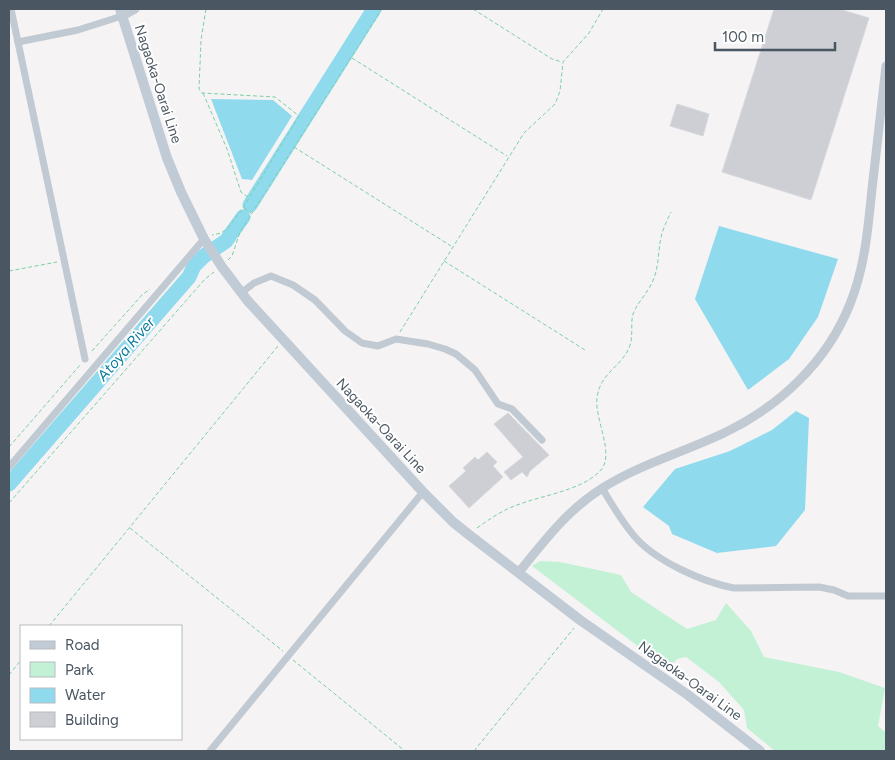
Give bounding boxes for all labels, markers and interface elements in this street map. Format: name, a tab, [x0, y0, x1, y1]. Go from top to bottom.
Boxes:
scale bar	[715, 20, 835, 52]
street label: Nagaoka-Oarai Line	[131, 23, 185, 146]
text: 100 m	[722, 28, 764, 46]
water label: Atoya River	[93, 313, 159, 385]
street label: Nagaoka-Oarai Line	[333, 375, 430, 477]
legend	[20, 625, 182, 740]
text: Road	[65, 636, 100, 654]
street label: Nagaoka-Oarai Line	[635, 638, 745, 724]
text: Park	[65, 661, 94, 679]
text: Water	[65, 686, 105, 704]
text: Building	[65, 711, 119, 729]

